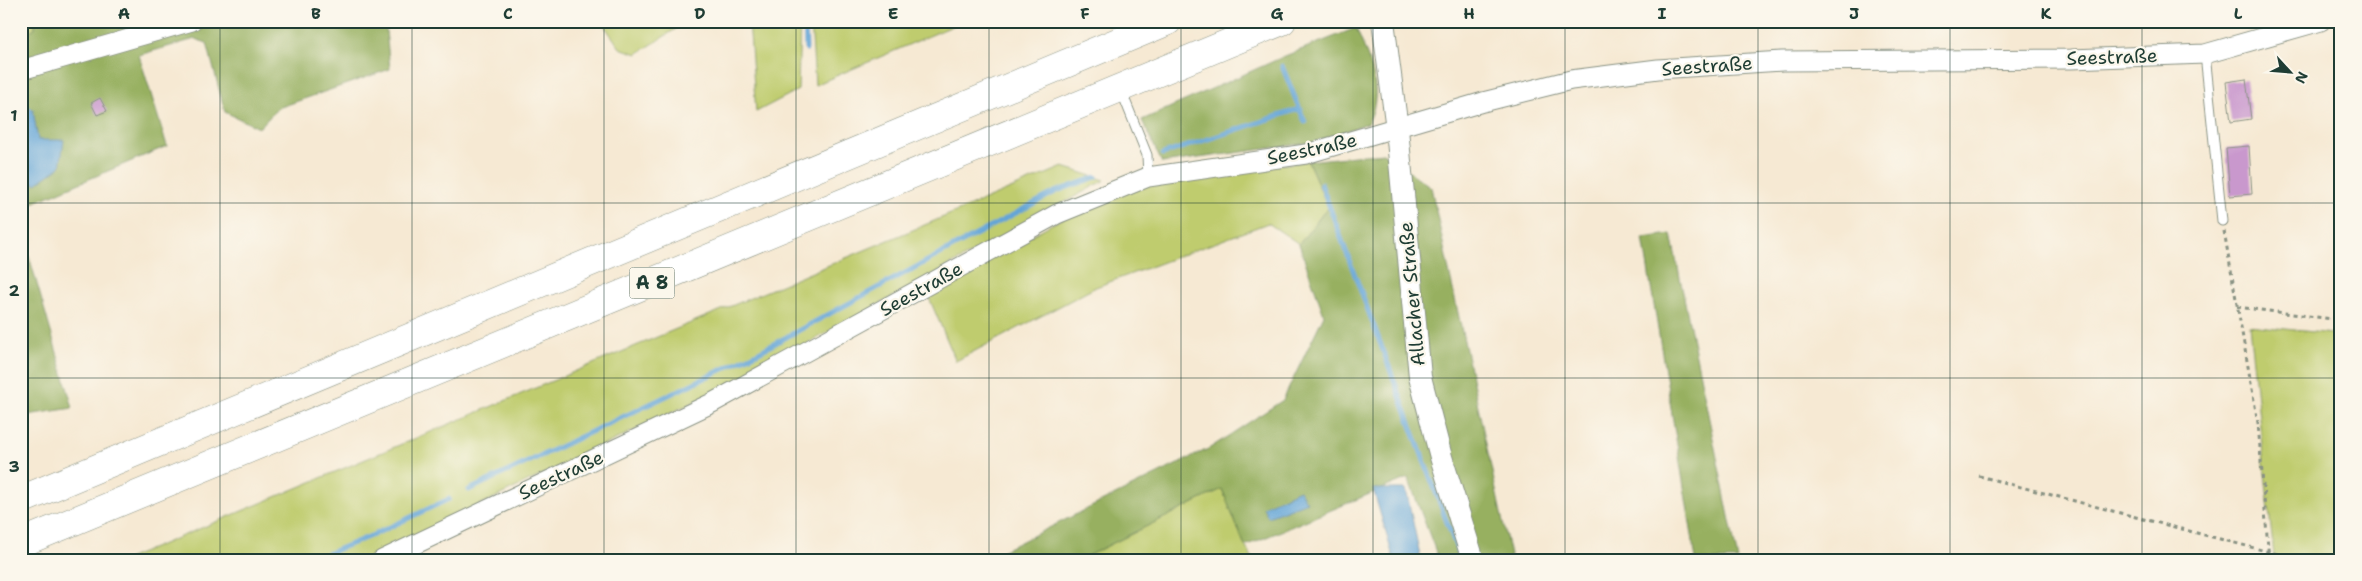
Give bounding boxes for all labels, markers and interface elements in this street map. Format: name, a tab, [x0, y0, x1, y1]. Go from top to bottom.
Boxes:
text: A	[118, 3, 130, 24]
text: B	[311, 3, 321, 24]
text: C	[503, 3, 513, 24]
text: D	[694, 3, 706, 24]
text: E	[888, 3, 898, 24]
text: F	[1080, 3, 1090, 24]
text: G	[1271, 3, 1284, 24]
text: H	[1463, 3, 1475, 24]
text: I	[1658, 3, 1667, 24]
text: J	[1849, 3, 1859, 24]
text: K	[2041, 3, 2052, 24]
text: L	[2234, 3, 2243, 24]
street label: Seestraße	[2066, 43, 2158, 71]
north arrow	[2264, 48, 2314, 98]
street label: Seestraße	[1661, 50, 1753, 82]
text: N	[2291, 69, 2312, 87]
text: 1	[10, 105, 18, 126]
street label: Seestraße	[1265, 127, 1359, 171]
street label: Allacher Straße	[1393, 221, 1431, 367]
street label: Seestraße	[875, 256, 967, 322]
road number: A 8	[630, 268, 674, 298]
text: 2	[8, 280, 20, 301]
street label: Seestraße	[514, 444, 608, 506]
text: 3	[8, 456, 20, 477]

